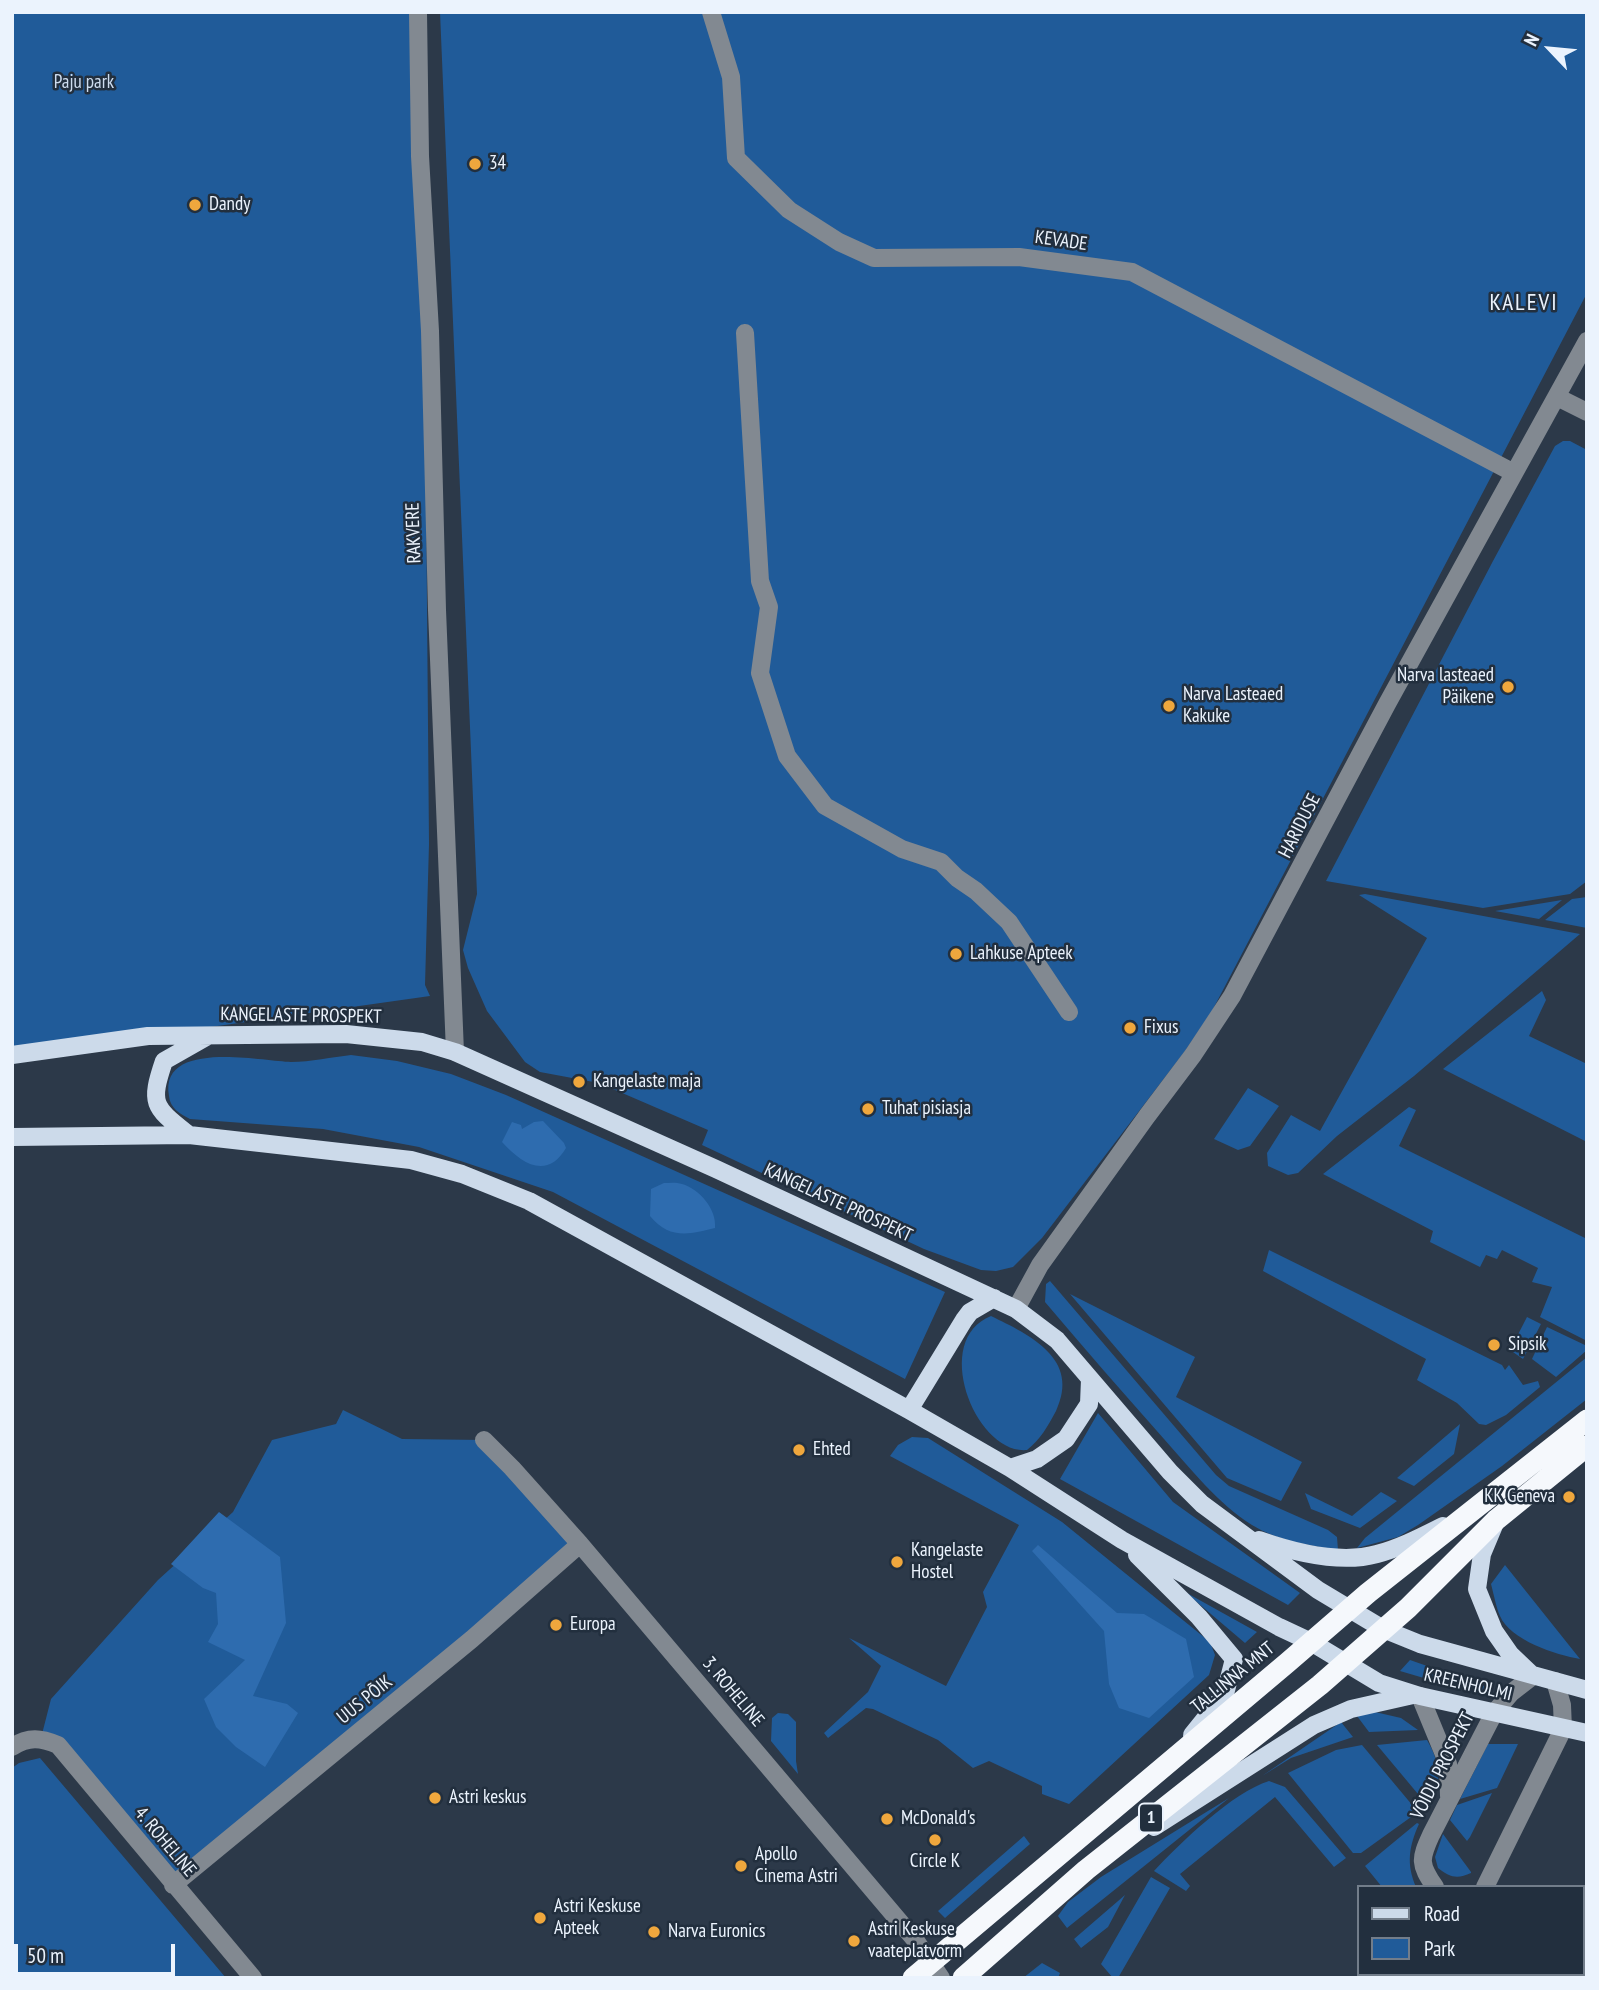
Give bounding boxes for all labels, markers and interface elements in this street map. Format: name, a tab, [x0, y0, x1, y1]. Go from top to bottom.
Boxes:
north arrow	[1515, 14, 1585, 84]
text: N	[1518, 30, 1544, 50]
park label: Paju park	[54, 72, 114, 94]
place label: 34	[489, 153, 506, 175]
marker: 34	[467, 156, 483, 172]
place label: Dandy	[209, 194, 250, 216]
marker: Dandy	[187, 197, 203, 213]
street label: KEVADE	[1033, 226, 1089, 256]
district label: KALEVI	[1490, 289, 1558, 317]
street label: RAKVERE	[402, 502, 426, 564]
place label: Narva lasteaed Päikene	[1397, 665, 1494, 709]
marker: Narva lasteaed Päikene	[1500, 679, 1516, 695]
place label: Narva Lasteaed Kakuke	[1183, 684, 1283, 728]
marker: Narva Lasteaed Kakuke	[1161, 698, 1177, 714]
street label: HARIDUSE	[1274, 790, 1326, 862]
place label: Lahkuse Apteek	[970, 943, 1073, 965]
marker: Lahkuse Apteek	[948, 946, 964, 962]
street label: KANGELASTE PROSPEKT	[220, 1003, 382, 1029]
place label: Fixus	[1144, 1017, 1178, 1039]
marker: Fixus	[1122, 1020, 1138, 1036]
place label: Kangelaste maja	[593, 1071, 701, 1093]
marker: Kangelaste maja	[571, 1074, 587, 1090]
place label: Tuhat pisiasja	[882, 1098, 971, 1120]
marker: Tuhat pisiasja	[860, 1101, 876, 1117]
street label: KANGELASTE PROSPEKT	[760, 1159, 916, 1247]
place label: Sipsik	[1508, 1334, 1546, 1356]
marker: Sipsik	[1486, 1337, 1502, 1353]
place label: Ehted	[813, 1439, 851, 1461]
marker: Ehted	[791, 1442, 807, 1458]
place label: KK Geneva	[1484, 1486, 1555, 1508]
marker: KK Geneva	[1561, 1489, 1577, 1505]
place label: Kangelaste Hostel	[911, 1540, 983, 1584]
marker: Kangelaste Hostel	[889, 1554, 905, 1570]
place label: Europa	[570, 1614, 616, 1636]
marker: Europa	[548, 1617, 564, 1633]
street label: TALLINNA MNT	[1187, 1637, 1279, 1719]
street label: 3. ROHELINE	[697, 1652, 769, 1732]
street label: KREENHOLMI	[1422, 1664, 1514, 1706]
street label: UUS PÕIK	[333, 1671, 397, 1729]
street label: VÕIDU PROSPEKT	[1406, 1709, 1480, 1823]
place label: Astri keskus	[449, 1787, 526, 1809]
marker: Astri keskus	[427, 1790, 443, 1806]
street label: 4. ROHELINE	[129, 1802, 201, 1882]
road number: 1	[1139, 1804, 1163, 1832]
place label: McDonald's	[901, 1808, 976, 1830]
marker: McDonald's	[879, 1811, 895, 1827]
marker: Circle K	[927, 1832, 943, 1848]
place label: Apollo Cinema Astri	[755, 1844, 838, 1888]
place label: Circle K	[910, 1851, 960, 1873]
marker: Apollo Cinema Astri	[733, 1858, 749, 1874]
legend	[1358, 1885, 1585, 1976]
place label: Astri Keskuse Apteek	[554, 1896, 641, 1940]
text: Road	[1424, 1900, 1460, 1927]
marker: Astri Keskuse Apteek	[532, 1910, 548, 1926]
place label: Astri Keskuse vaateplatvorm	[868, 1919, 962, 1963]
place label: Narva Euronics	[668, 1921, 765, 1943]
marker: Narva Euronics	[646, 1924, 662, 1940]
scale bar	[18, 1930, 178, 1974]
marker: Astri Keskuse vaateplatvorm	[846, 1933, 862, 1949]
text: Park	[1424, 1935, 1455, 1962]
text: 50 m	[27, 1942, 64, 1969]

